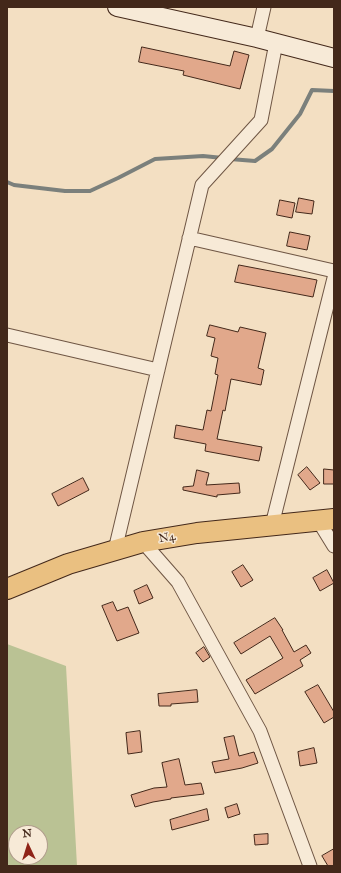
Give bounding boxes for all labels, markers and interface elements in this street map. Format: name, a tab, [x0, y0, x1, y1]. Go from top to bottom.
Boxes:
street label: N4	[158, 530, 176, 546]
north arrow	[8, 825, 48, 865]
text: N	[22, 827, 32, 840]

